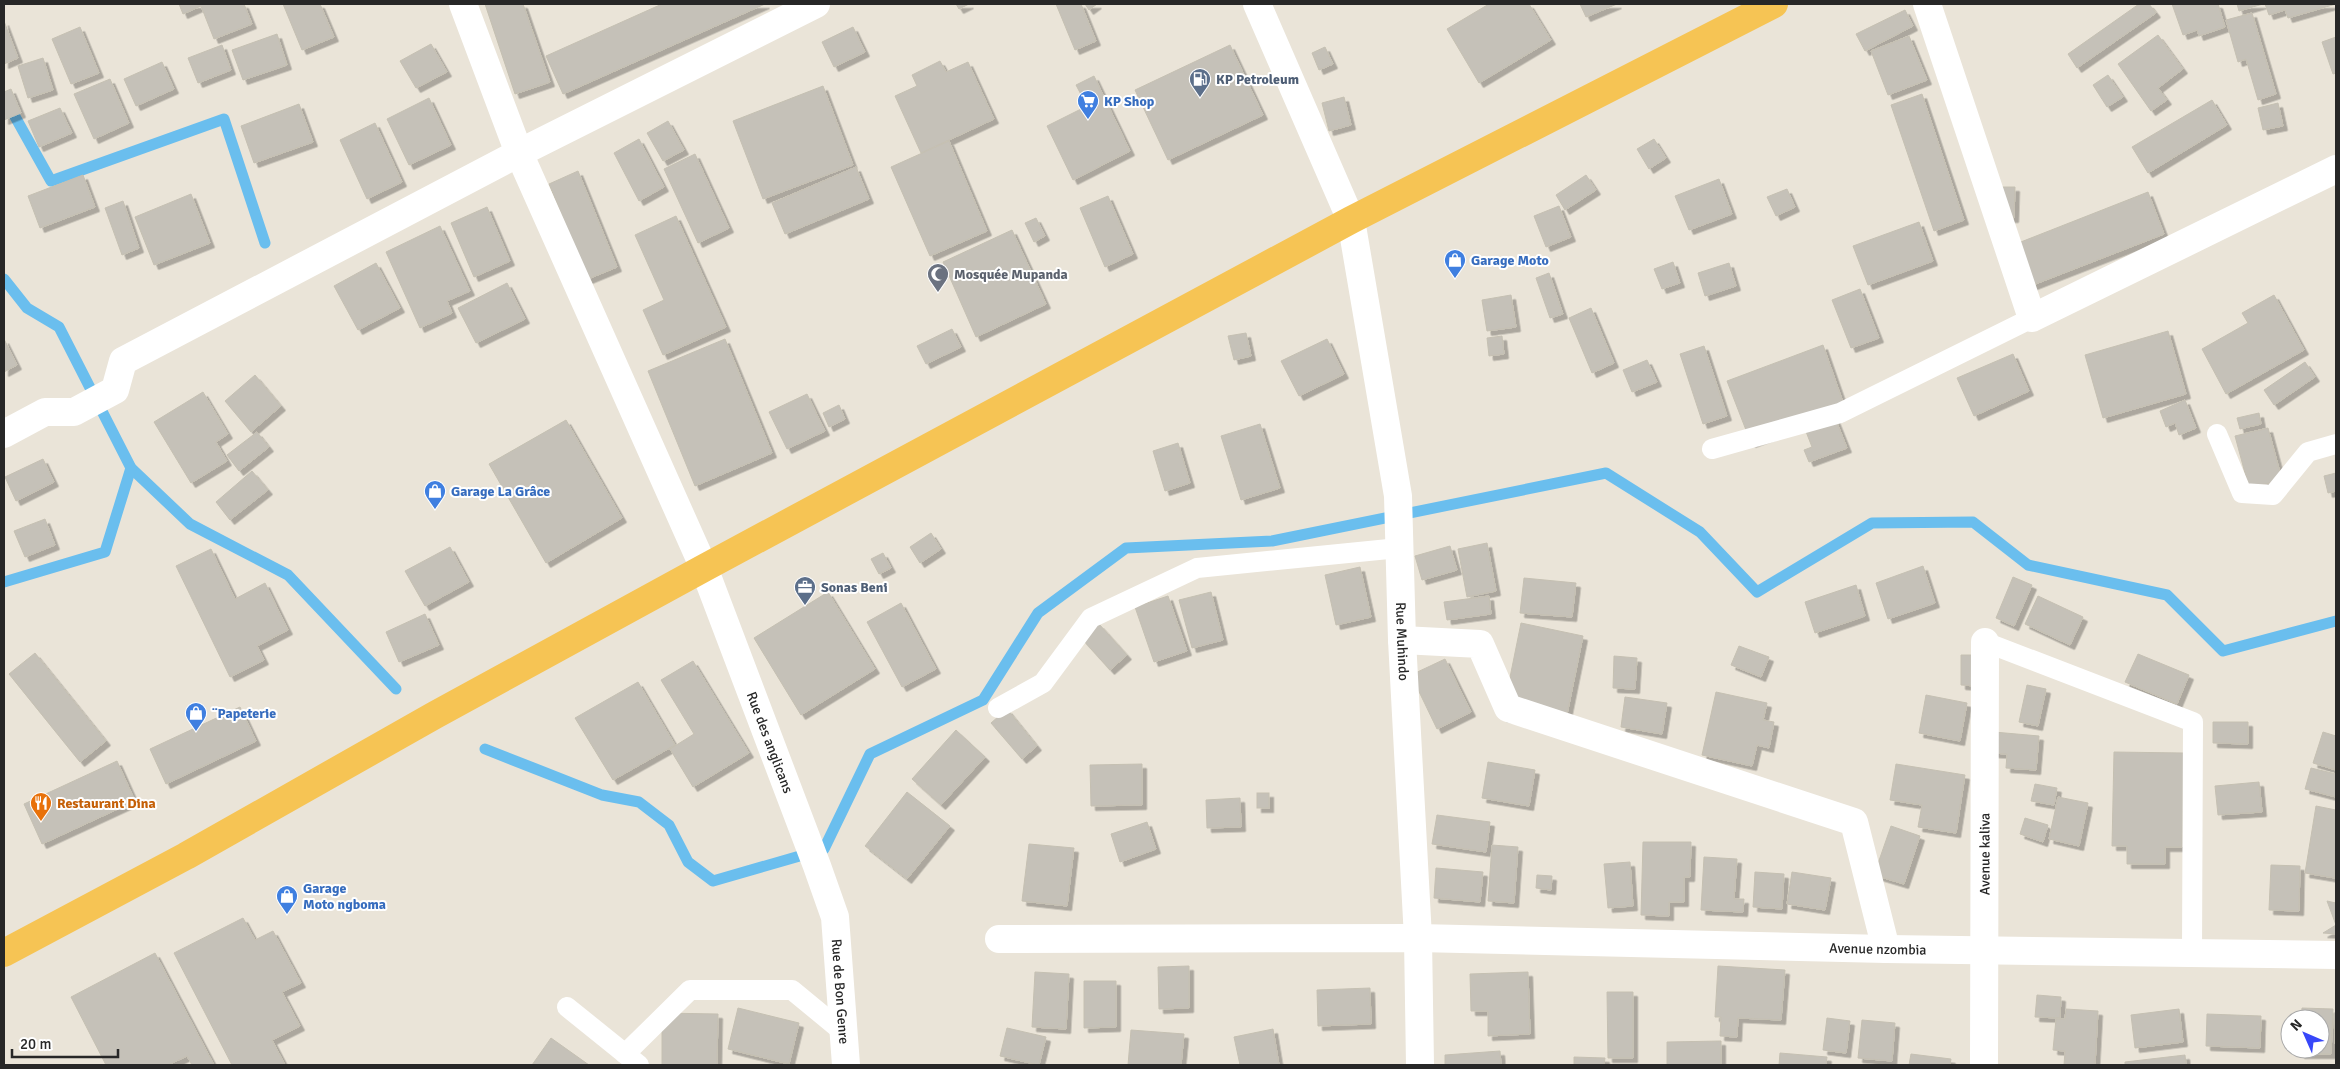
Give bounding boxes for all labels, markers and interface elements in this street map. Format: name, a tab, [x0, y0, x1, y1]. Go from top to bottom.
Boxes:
fuel station icon: KP Petroleum	[1188, 67, 1212, 98]
place label: KP Petroleum	[1216, 71, 1299, 88]
supermarket icon: KP Shop	[1076, 89, 1100, 120]
place label: KP Shop	[1104, 93, 1155, 110]
shop icon: Garage Moto	[1443, 248, 1467, 279]
place label: Garage Moto	[1471, 252, 1549, 269]
mosque icon: Mosquée Mupanda	[926, 262, 950, 293]
place label: Mosquée Mupanda	[954, 266, 1068, 283]
shop icon: Garage La Grâce	[423, 479, 447, 510]
place label: Garage La Grâce	[451, 483, 550, 500]
office icon: Sonas Beni	[793, 575, 817, 606]
place label: Sonas Beni	[821, 579, 888, 596]
street label: Rue Muhindo	[1392, 602, 1413, 681]
street label: Rue des anglicans	[743, 689, 797, 795]
shop icon: ¨Papeterie	[184, 701, 208, 732]
place label: ¨Papeterie	[212, 705, 276, 722]
restaurant icon: Restaurant Dina	[29, 791, 53, 822]
place label: Restaurant Dina	[57, 795, 156, 812]
street label: Avenue kaliva	[1976, 813, 1993, 895]
place label: Garage Moto ngboma	[303, 880, 386, 913]
shop icon: Garage Moto ngboma	[275, 884, 299, 915]
street label: Rue de Bon Genre	[828, 938, 853, 1045]
street label: Avenue nzombia	[1829, 939, 1927, 958]
north arrow	[2280, 1009, 2330, 1059]
text: N	[2287, 1016, 2306, 1035]
scale bar	[12, 1026, 119, 1058]
text: 20 m	[20, 1035, 51, 1053]

